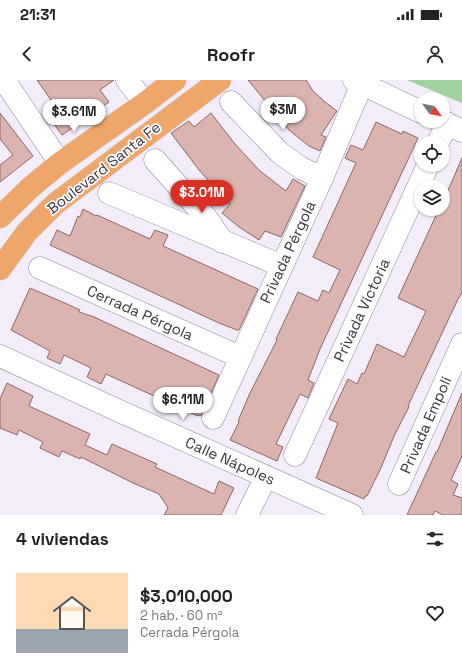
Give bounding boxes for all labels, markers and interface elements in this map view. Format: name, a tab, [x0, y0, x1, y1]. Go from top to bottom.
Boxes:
text: 21:31	[20, 5, 56, 24]
icon: back	[16, 43, 38, 65]
text: Roofr	[207, 43, 255, 66]
icon: person	[424, 43, 446, 65]
north arrow	[414, 92, 450, 128]
map controls	[414, 92, 450, 216]
pin: $3M	[264, 97, 302, 131]
pin: $3.61M	[41, 99, 107, 133]
text: $3M	[269, 101, 297, 118]
text: $3.61M	[52, 103, 96, 120]
street label: Boulevard Santa Fe	[43, 117, 164, 218]
button: locate	[414, 136, 450, 172]
pin: $3.01M	[169, 180, 235, 214]
button: layers	[414, 180, 450, 216]
text: $3.01M	[179, 184, 225, 201]
street label: Privada Pérgola	[255, 197, 320, 306]
street label: Privada Victoria	[329, 255, 394, 365]
street label: Cerrada Pérgola	[84, 281, 197, 345]
street label: Privada Empoli	[396, 373, 455, 476]
pin: $6.11M	[150, 387, 216, 421]
text: $6.11M	[162, 391, 204, 408]
street label: Calle Nápoles	[182, 432, 278, 489]
text: 4 viviendas	[16, 528, 109, 550]
icon: filters	[424, 528, 446, 550]
text: $3,010,000	[140, 585, 233, 607]
icon: home	[48, 589, 96, 637]
icon: heart	[424, 602, 446, 624]
text: 2 hab. · 60 m²	[140, 607, 222, 624]
text: Cerrada Pérgola	[140, 624, 239, 641]

